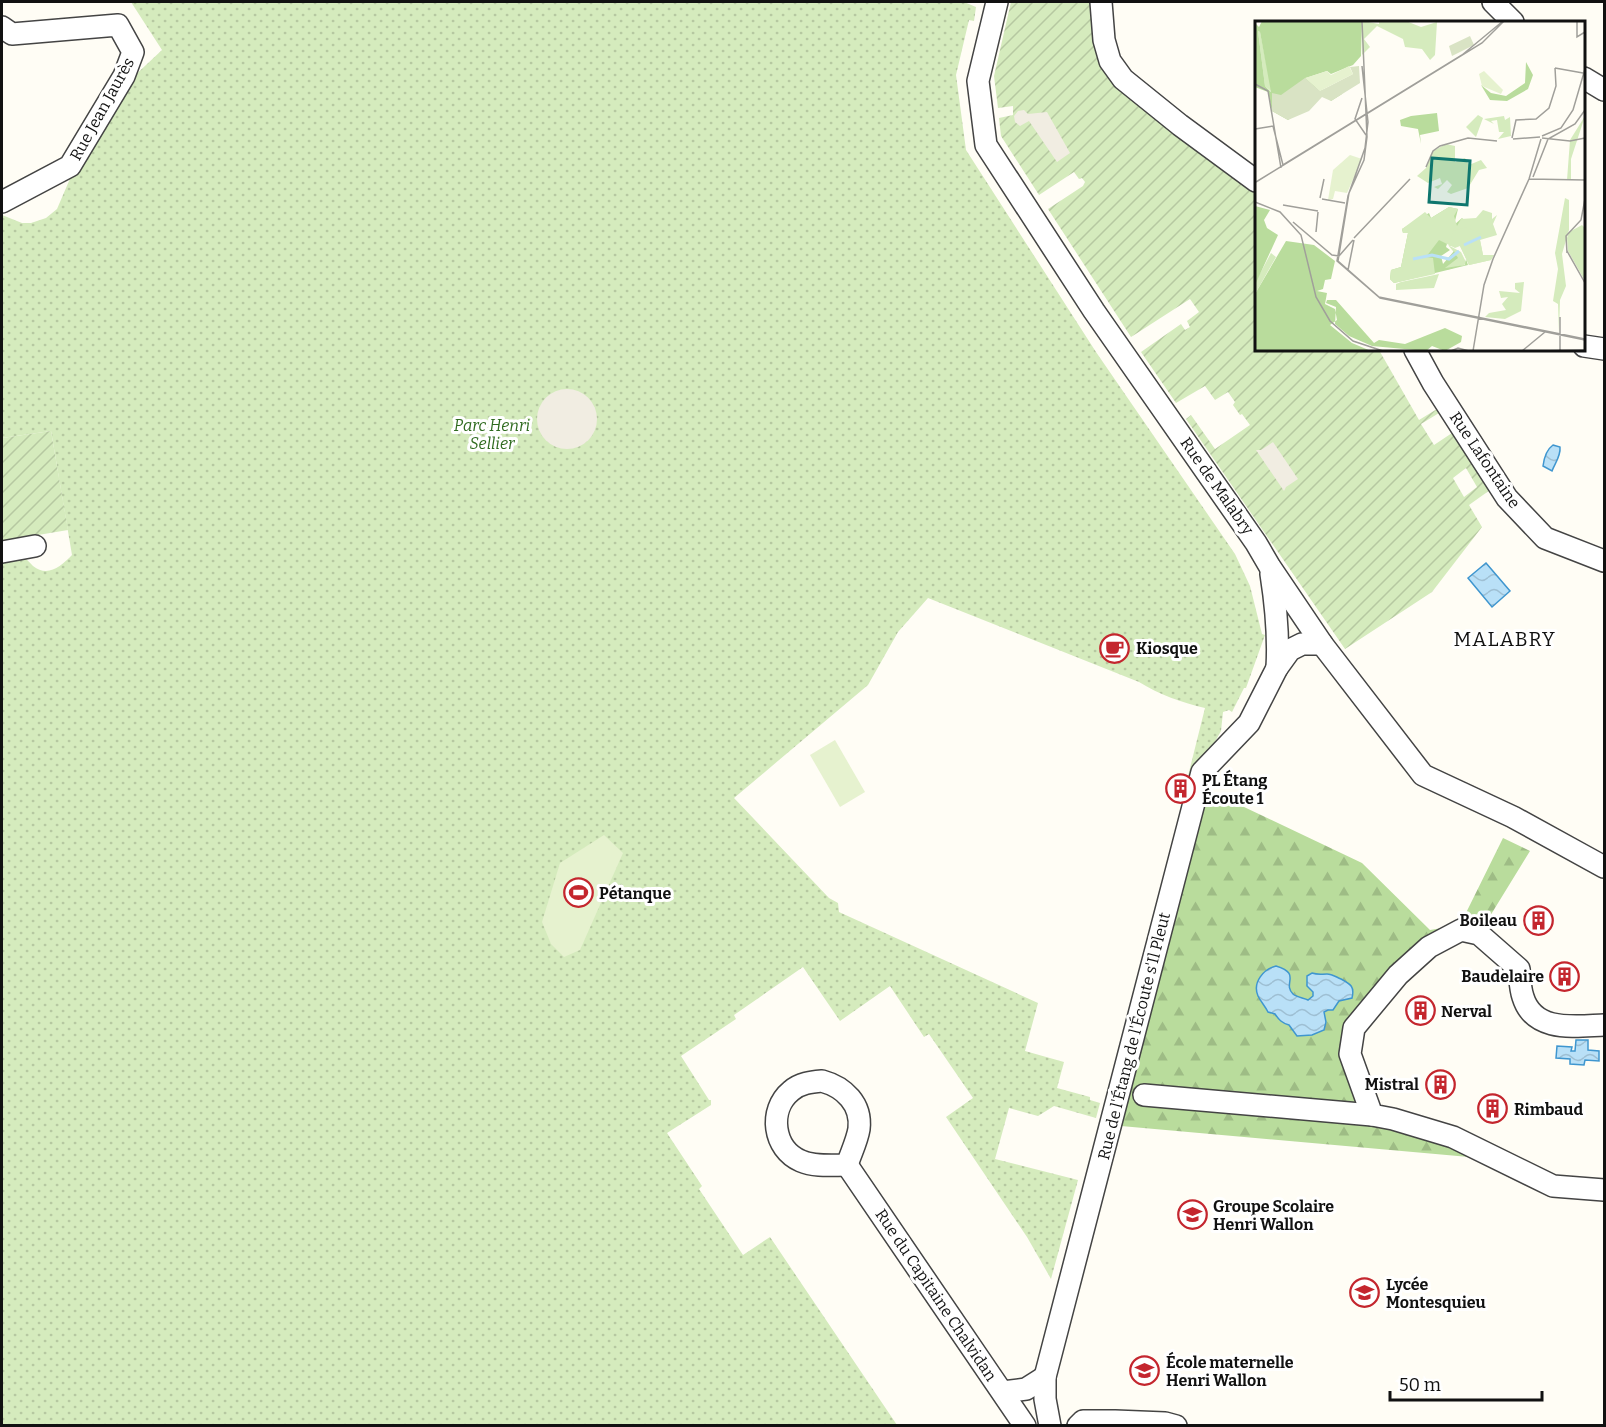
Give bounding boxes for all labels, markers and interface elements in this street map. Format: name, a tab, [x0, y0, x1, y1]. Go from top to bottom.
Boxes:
inset map	[1255, 21, 1585, 351]
street label: Rue Jean Jaurès	[66, 54, 138, 164]
street label: Rue Lafontaine	[1446, 408, 1524, 512]
park label: Parc Henri Sellier	[454, 416, 531, 453]
street label: Rue de Malabry	[1176, 434, 1258, 539]
district label: MALABRY	[1454, 627, 1556, 651]
cafe icon: Kiosque	[1099, 632, 1131, 664]
place label: Kiosque	[1136, 639, 1198, 658]
place label: PL Étang Écoute 1	[1202, 769, 1267, 808]
building icon: PL Étang Écoute 1	[1165, 773, 1197, 805]
sports icon: Pétanque	[562, 877, 594, 909]
place label: Pétanque	[599, 884, 671, 903]
building icon: Boileau	[1522, 904, 1554, 936]
street label: Rue de l'Étang de l'Écoute s'Il Pleut	[1093, 910, 1174, 1162]
place label: Boileau	[1460, 911, 1517, 930]
building icon: Baudelaire	[1549, 960, 1581, 992]
place label: Baudelaire	[1461, 967, 1544, 986]
building icon: Nerval	[1404, 995, 1436, 1027]
place label: Nerval	[1441, 1002, 1492, 1021]
building icon: Mistral	[1424, 1068, 1456, 1100]
place label: Mistral	[1365, 1075, 1419, 1094]
building icon: Rimbaud	[1477, 1093, 1509, 1125]
place label: Rimbaud	[1514, 1100, 1583, 1119]
place label: Groupe Scolaire Henri Wallon	[1213, 1197, 1334, 1234]
school or university icon: Groupe Scolaire Henri Wallon	[1176, 1199, 1208, 1231]
street label: Rue du Capitaine Chalvidan	[871, 1205, 1001, 1385]
place label: Lycée Montesquieu	[1386, 1275, 1486, 1312]
school or university icon: Lycée Montesquieu	[1349, 1277, 1381, 1309]
place label: École maternelle Henri Wallon	[1166, 1351, 1294, 1390]
school or university icon: École maternelle Henri Wallon	[1129, 1355, 1161, 1387]
scale bar	[1390, 1364, 1542, 1402]
text: 50 m	[1399, 1374, 1441, 1396]

